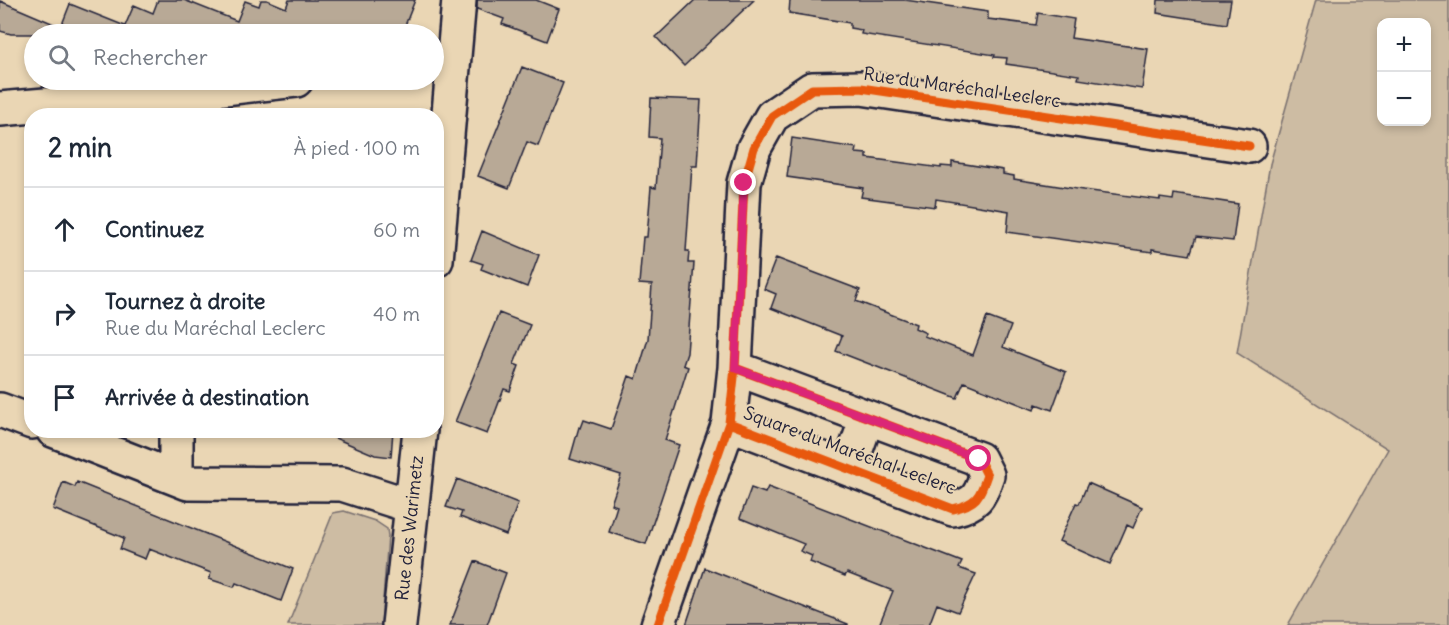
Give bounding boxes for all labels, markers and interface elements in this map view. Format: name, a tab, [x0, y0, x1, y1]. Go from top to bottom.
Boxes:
map controls	[1377, 18, 1431, 126]
button: +	[1377, 18, 1431, 72]
search box	[24, 24, 444, 90]
icon: search	[45, 41, 78, 74]
text: Rechercher	[93, 43, 208, 71]
street label: Rue du Maréchal Leclerc	[862, 62, 1062, 112]
button: −	[1377, 72, 1431, 126]
text: 2 min	[48, 131, 112, 164]
text: À pied · 100 m	[293, 135, 420, 160]
route end	[730, 169, 756, 195]
icon: ahead	[48, 213, 81, 246]
text: Continuez	[105, 215, 204, 243]
text: 60 m	[373, 217, 420, 242]
text: Tournez à droite	[105, 287, 265, 315]
icon: right	[48, 297, 81, 330]
text: 40 m	[373, 301, 420, 326]
text: Rue du Maréchal Leclerc	[105, 315, 326, 340]
icon: arrive	[48, 381, 81, 414]
text: Arrivée à destination	[105, 383, 309, 411]
street label: Square du Maréchal Leclerc	[741, 401, 959, 499]
route start	[965, 445, 991, 471]
street label: Rue des Warimetz	[390, 454, 428, 602]

